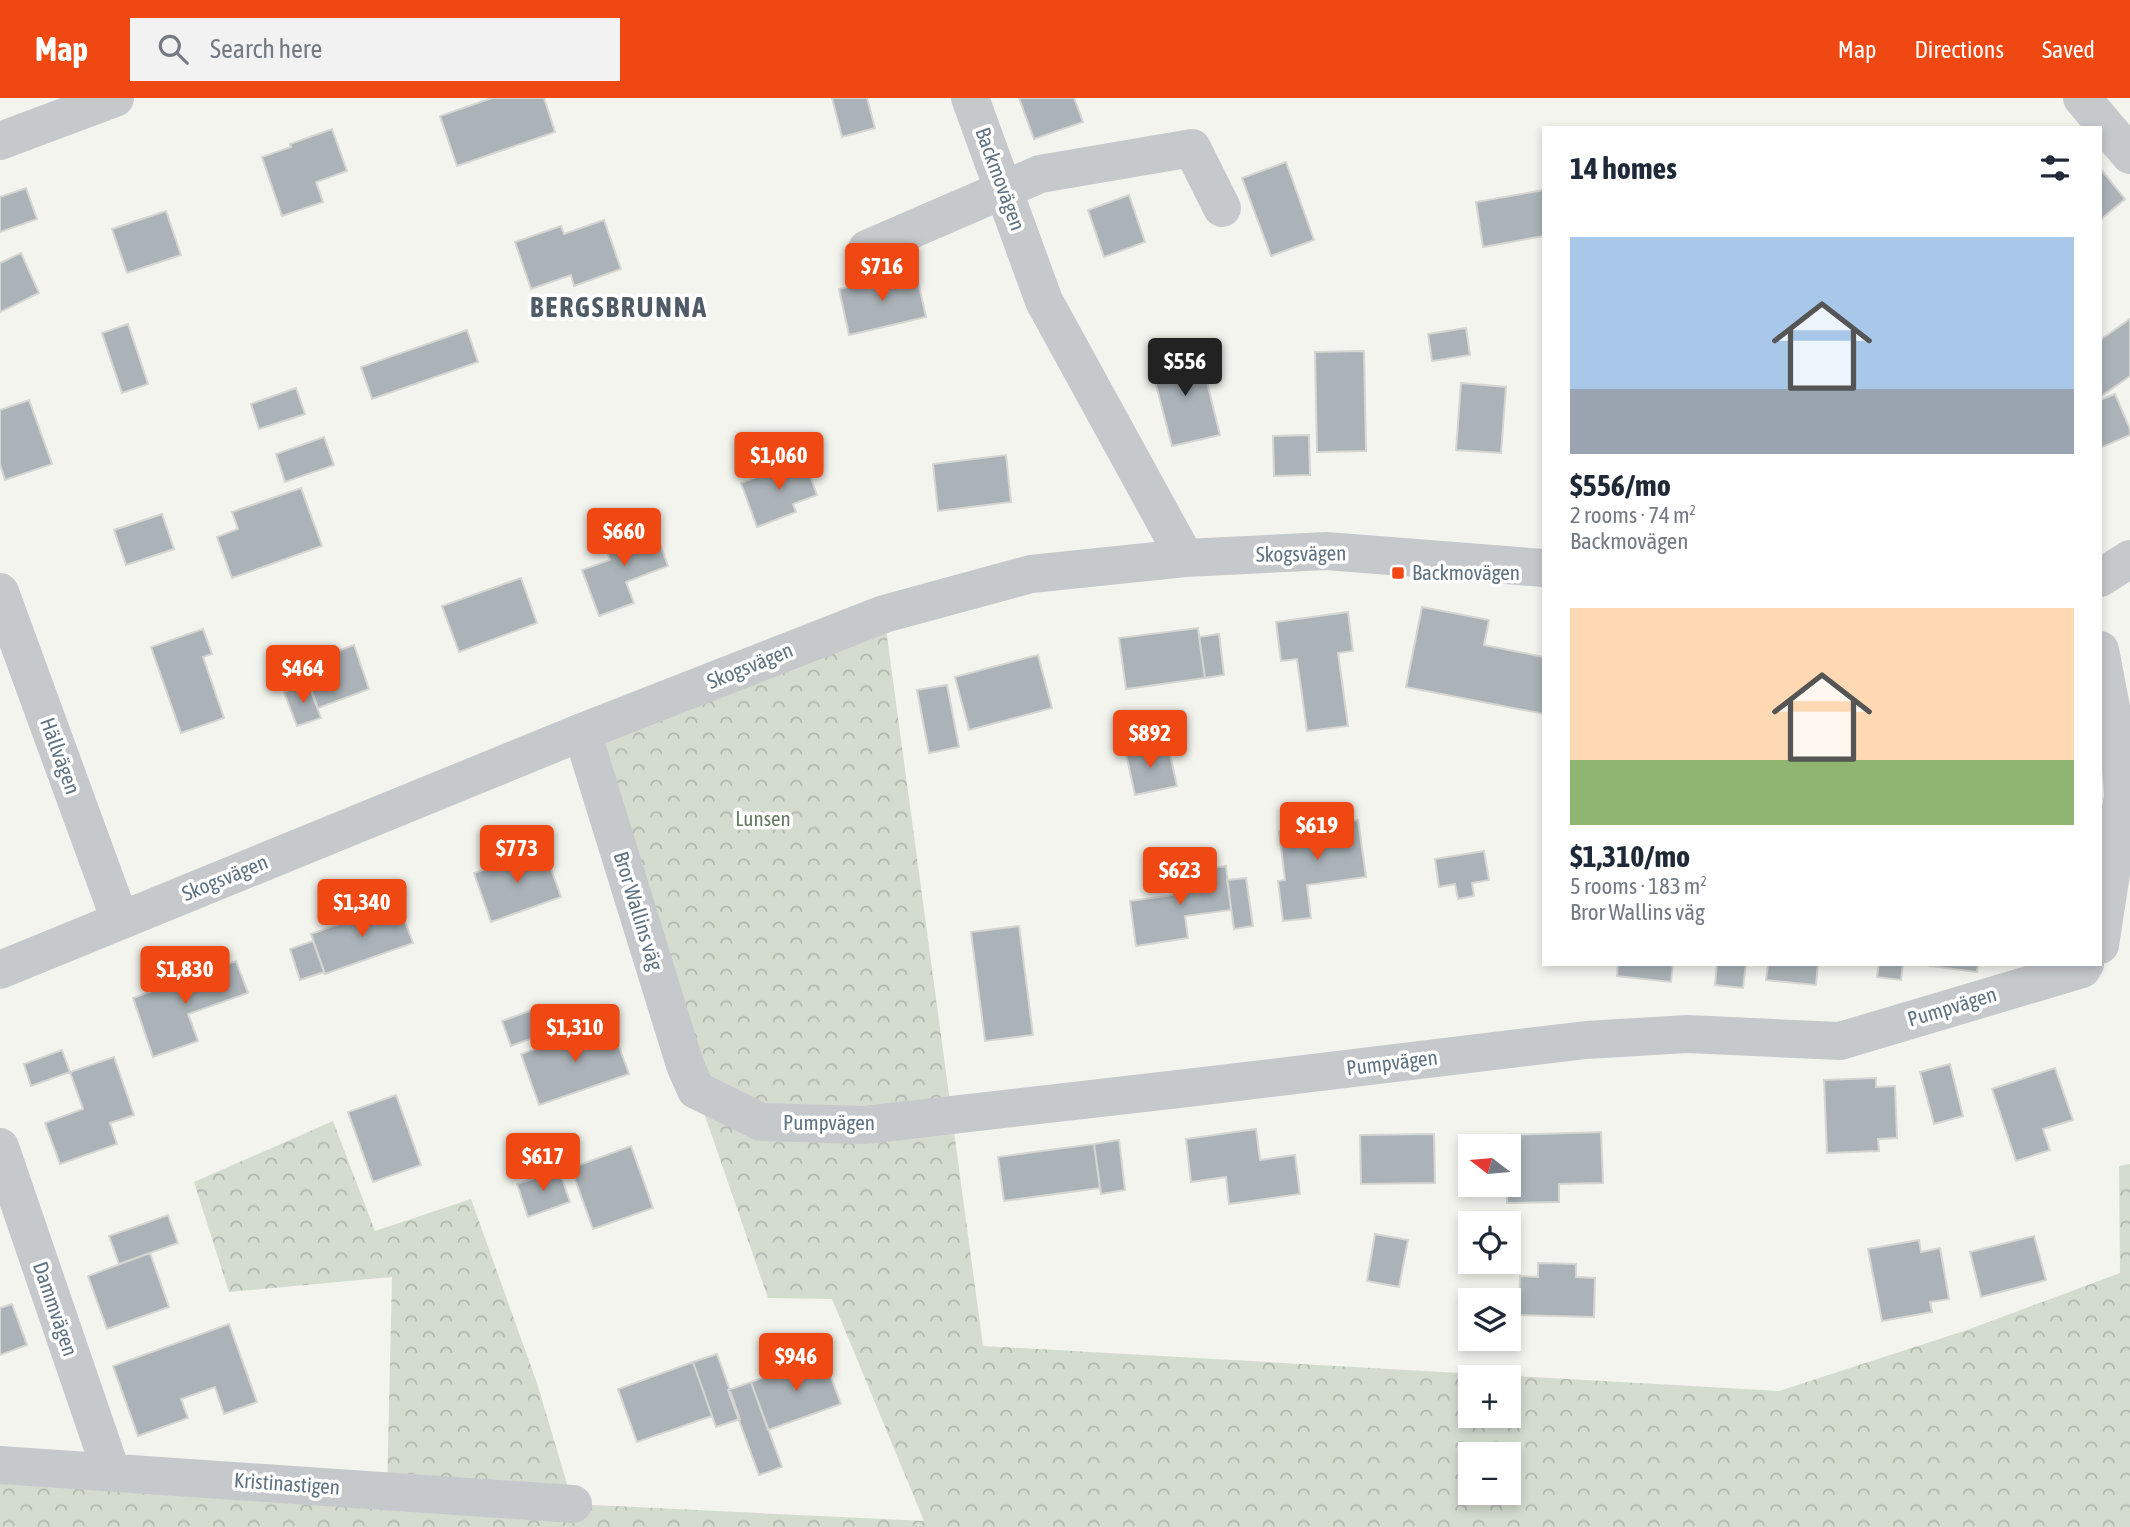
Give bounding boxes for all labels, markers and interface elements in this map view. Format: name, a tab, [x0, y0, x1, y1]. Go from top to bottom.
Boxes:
search box	[130, 18, 620, 81]
text: Map	[35, 30, 88, 68]
icon: search	[154, 30, 192, 68]
text: Search here	[210, 34, 322, 64]
text: Map	[1838, 36, 1876, 63]
text: Directions	[1914, 36, 2004, 63]
text: Saved	[2042, 36, 2095, 63]
street label: Backmovägen	[971, 124, 1031, 234]
icon: filters	[2036, 149, 2074, 187]
text: 14 homes	[1570, 151, 1677, 185]
pin: $716	[841, 244, 923, 303]
text: $716	[861, 253, 903, 279]
icon: home	[1759, 283, 1885, 409]
district label: BERGSBRUNNA	[530, 291, 708, 323]
pin: $556	[1144, 338, 1226, 398]
text: $556	[1164, 348, 1206, 374]
pin: $1,060	[722, 432, 836, 492]
text: $1,060	[751, 442, 808, 468]
text: $556/mo	[1570, 468, 1671, 502]
text: 2 rooms · 74 m²	[1570, 502, 1696, 528]
pin: $660	[583, 508, 665, 568]
text: $660	[603, 518, 645, 544]
text: Backmovägen	[1570, 528, 1688, 554]
street label: Skogsvägen	[1256, 540, 1346, 566]
place label: Backmovägen	[1412, 560, 1520, 584]
marker: Backmovägen	[1390, 565, 1406, 581]
street label: Skogsvägen	[703, 637, 796, 693]
pin: $464	[262, 646, 344, 705]
icon: home	[1759, 654, 1885, 780]
text: $464	[282, 655, 324, 681]
pin: $892	[1109, 710, 1191, 770]
street label: Hällvägen	[36, 714, 86, 797]
text: $892	[1129, 720, 1171, 746]
pin: $619	[1276, 802, 1358, 862]
park label: Lunsen	[735, 806, 791, 830]
text: $619	[1296, 812, 1338, 838]
pin: $773	[476, 826, 558, 885]
text: $773	[496, 835, 538, 861]
text: $1,310/mo	[1570, 839, 1690, 873]
street label: Bror Wallins väg	[609, 848, 668, 973]
pin: $623	[1139, 848, 1221, 907]
street label: Skogsvägen	[178, 849, 271, 905]
text: $623	[1159, 857, 1201, 883]
text: 5 rooms · 183 m²	[1570, 873, 1707, 899]
pin: $1,340	[305, 880, 419, 939]
text: $1,340	[334, 889, 391, 915]
text: Bror Wallins väg	[1570, 899, 1705, 925]
pin: $1,830	[128, 946, 242, 1006]
text: $1,830	[157, 956, 214, 982]
street label: Pumpvägen	[1904, 981, 1999, 1031]
pin: $1,310	[518, 1004, 632, 1064]
text: $1,310	[547, 1014, 604, 1040]
street label: Pumpvägen	[1345, 1045, 1439, 1080]
street label: Pumpvägen	[783, 1110, 875, 1134]
pin: $617	[502, 1134, 584, 1193]
north arrow	[1458, 1134, 1521, 1197]
map controls	[1458, 1134, 1521, 1505]
text: $617	[522, 1143, 564, 1169]
button: locate	[1458, 1211, 1521, 1274]
street label: Dammvägen	[29, 1258, 83, 1359]
button: layers	[1458, 1288, 1521, 1351]
pin: $946	[755, 1334, 837, 1393]
text: $946	[775, 1343, 817, 1369]
button: +	[1458, 1365, 1521, 1428]
button: −	[1458, 1442, 1521, 1505]
street label: Kristinastigen	[233, 1467, 341, 1499]

